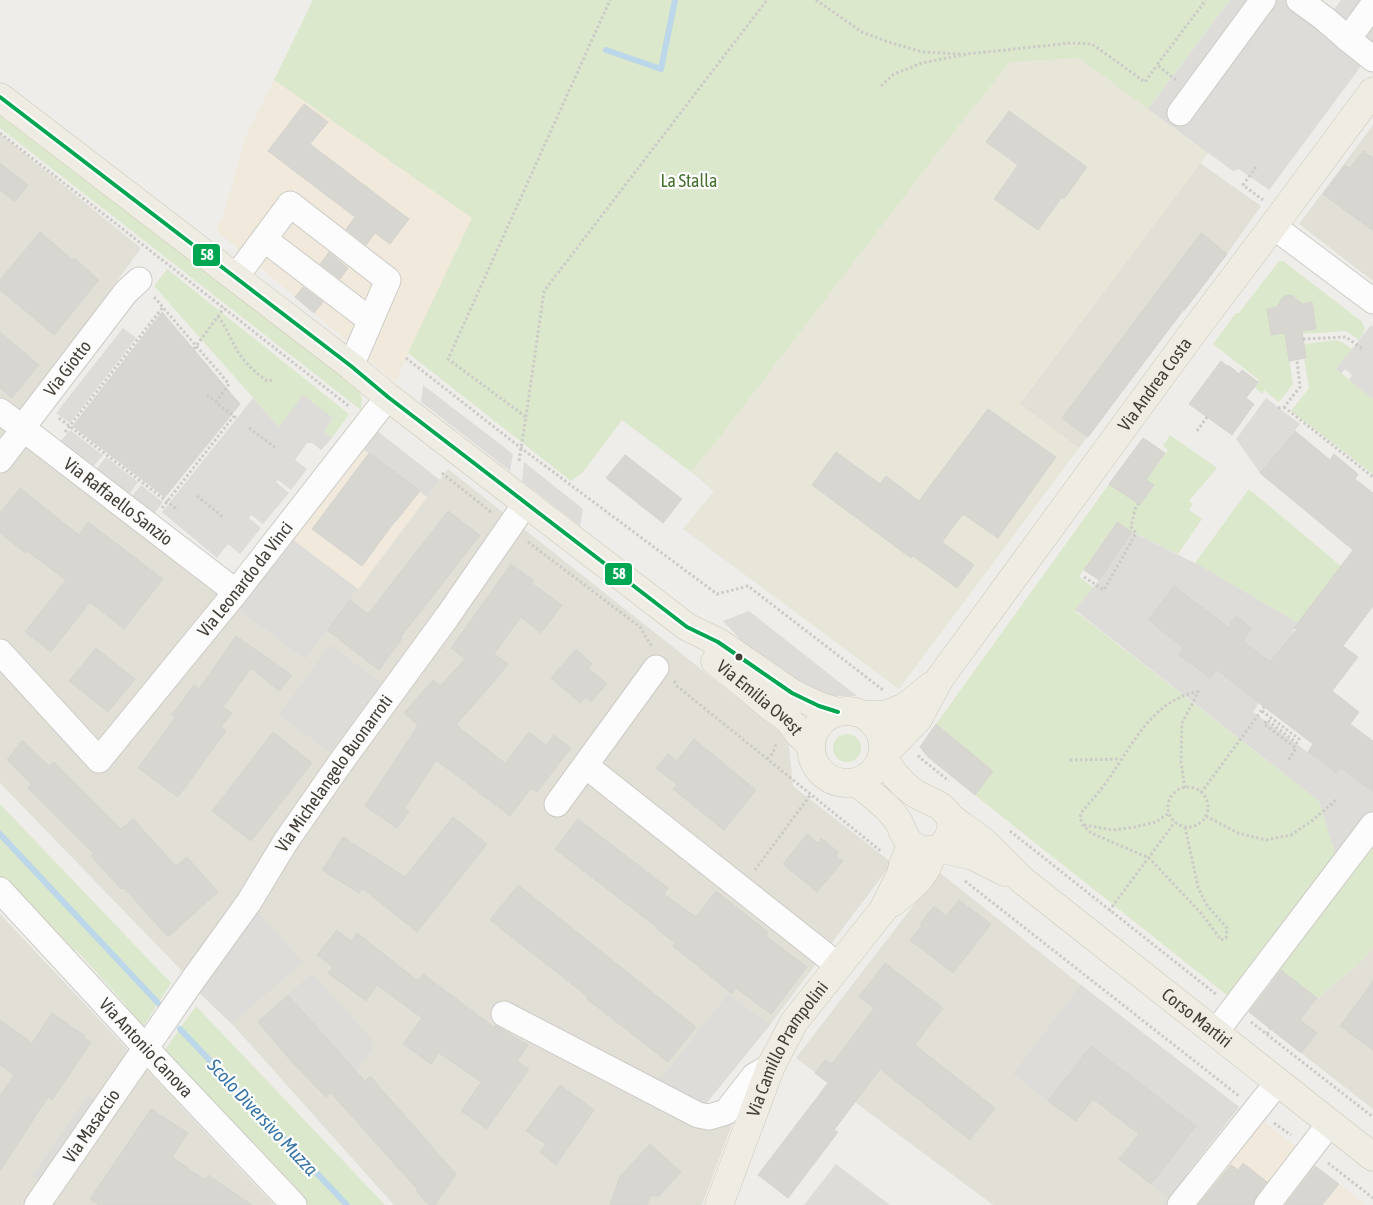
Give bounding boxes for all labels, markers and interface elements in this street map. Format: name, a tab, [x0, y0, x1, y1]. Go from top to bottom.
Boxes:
park label: La Stalla	[661, 170, 717, 191]
line badge: 58	[192, 243, 221, 267]
text: 58	[200, 247, 214, 263]
street label: Via Andrea Costa	[1113, 333, 1196, 435]
street label: Via Giotto	[39, 336, 95, 400]
street label: Via Raffaello Sanzio	[60, 453, 177, 550]
street label: Via Leonardo da Vinci	[193, 517, 297, 641]
line badge: 58	[604, 562, 633, 586]
text: 58	[612, 566, 626, 582]
unlabelled marker	[734, 652, 744, 662]
street label: Via Emilia Ovest	[713, 656, 807, 739]
street label: Via Michelangelo Buonarroti	[271, 691, 397, 856]
street label: Via Camillo Prampolini	[742, 977, 832, 1119]
street label: Corso Martiri	[1158, 983, 1236, 1052]
street label: Via Antonio Canova	[95, 994, 197, 1102]
water label: Scolo Diversivo Muzza	[203, 1053, 323, 1180]
street label: Via Masaccio	[58, 1085, 124, 1167]

